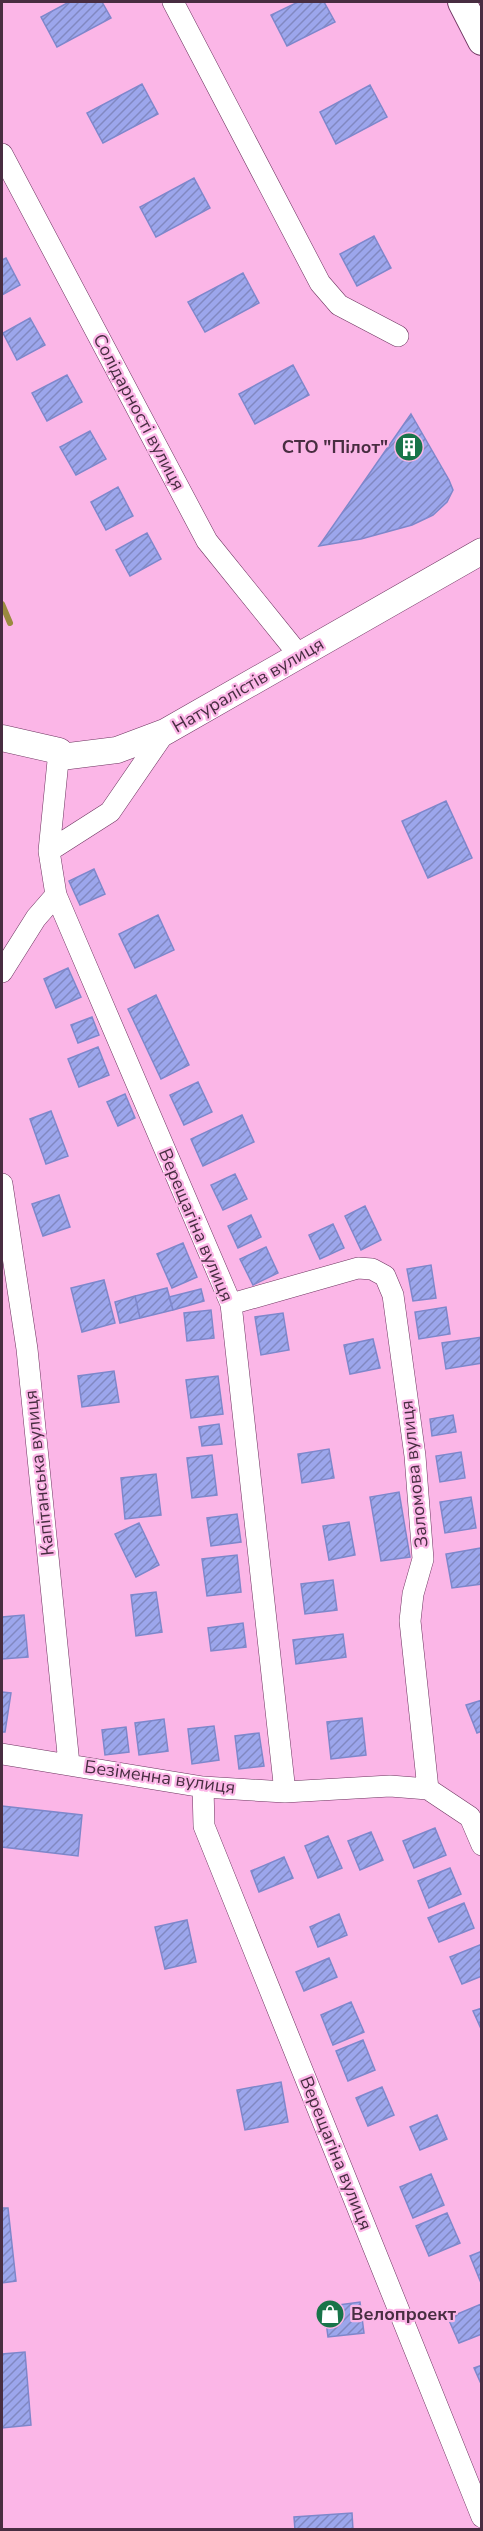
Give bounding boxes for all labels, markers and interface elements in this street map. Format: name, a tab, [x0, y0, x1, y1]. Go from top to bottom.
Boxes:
street label: Солідарності вулиця	[88, 330, 190, 494]
building icon: СТО "Пілот"	[393, 431, 425, 463]
place label: СТО "Пілот"	[282, 435, 388, 459]
street label: Натуралістів вулиця	[168, 632, 328, 738]
street label: Верещагіна вулиця	[153, 1145, 239, 1305]
street label: Капітанська вулиця	[18, 1389, 60, 1557]
street label: Заломова вулиця	[394, 1399, 434, 1549]
street label: Безіменна вулиця	[83, 1755, 237, 1799]
street label: Верещагіна вулиця	[294, 2072, 378, 2234]
shop icon: Велопроект	[314, 2298, 346, 2330]
place label: Велопроект	[351, 2302, 456, 2326]

